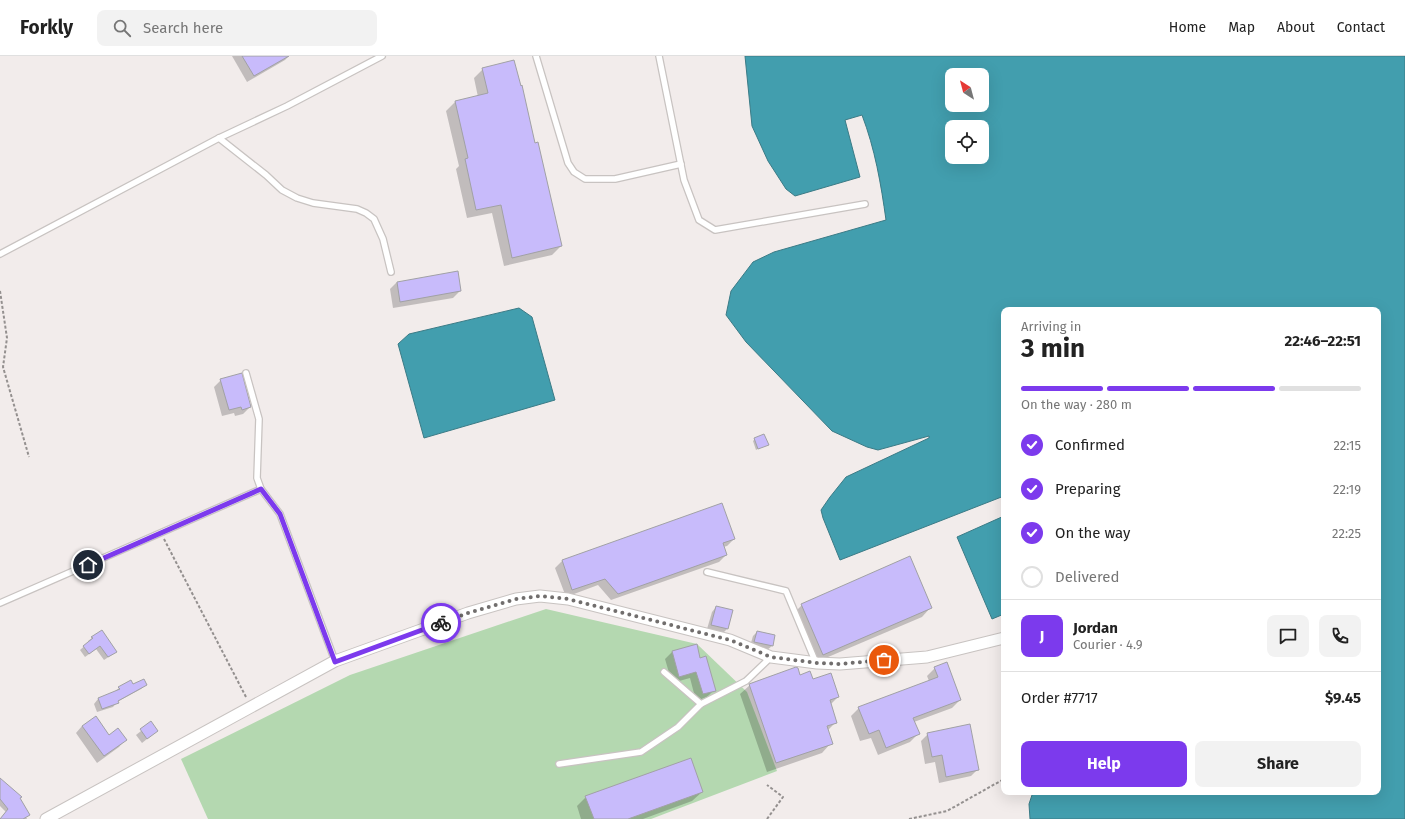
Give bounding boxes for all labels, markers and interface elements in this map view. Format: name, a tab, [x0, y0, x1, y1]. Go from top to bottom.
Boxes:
search box	[97, 10, 377, 46]
text: Forkly	[20, 16, 73, 39]
icon: search	[111, 17, 133, 39]
text: Search here	[143, 19, 223, 37]
text: Home	[1169, 19, 1206, 36]
text: Map	[1228, 19, 1255, 36]
text: About	[1277, 19, 1315, 36]
text: Contact	[1337, 19, 1385, 36]
north arrow	[945, 68, 989, 112]
map controls	[945, 68, 989, 164]
button: locate	[945, 120, 989, 164]
text: Arriving in	[1021, 319, 1081, 334]
text: 22:46–22:51	[1285, 332, 1361, 350]
text: 3 min	[1021, 333, 1085, 364]
text: On the way · 280 m	[1021, 397, 1132, 412]
icon: check	[1021, 434, 1043, 456]
text: Confirmed	[1055, 436, 1125, 454]
text: 22:15	[1333, 438, 1361, 453]
icon: check	[1021, 478, 1043, 500]
text: Preparing	[1055, 480, 1120, 498]
text: 22:19	[1333, 482, 1361, 497]
icon: check	[1021, 522, 1043, 544]
text: On the way	[1055, 524, 1130, 542]
text: 22:25	[1332, 526, 1361, 541]
pin	[71, 548, 105, 582]
icon: home	[77, 554, 99, 576]
text: Delivered	[1055, 568, 1119, 586]
courier	[421, 603, 461, 643]
icon: bike	[430, 612, 452, 634]
button: chat	[1267, 615, 1309, 657]
button: phone	[1319, 615, 1361, 657]
text: Jordan	[1073, 619, 1118, 637]
text: J	[1040, 627, 1044, 645]
text: Courier · 4.9	[1073, 637, 1143, 652]
pin	[867, 643, 901, 677]
icon: bag	[873, 649, 895, 671]
text: Order #7717	[1021, 689, 1098, 707]
text: $9.45	[1325, 689, 1361, 707]
button: Help	[1021, 741, 1187, 787]
button: Share	[1195, 741, 1361, 787]

